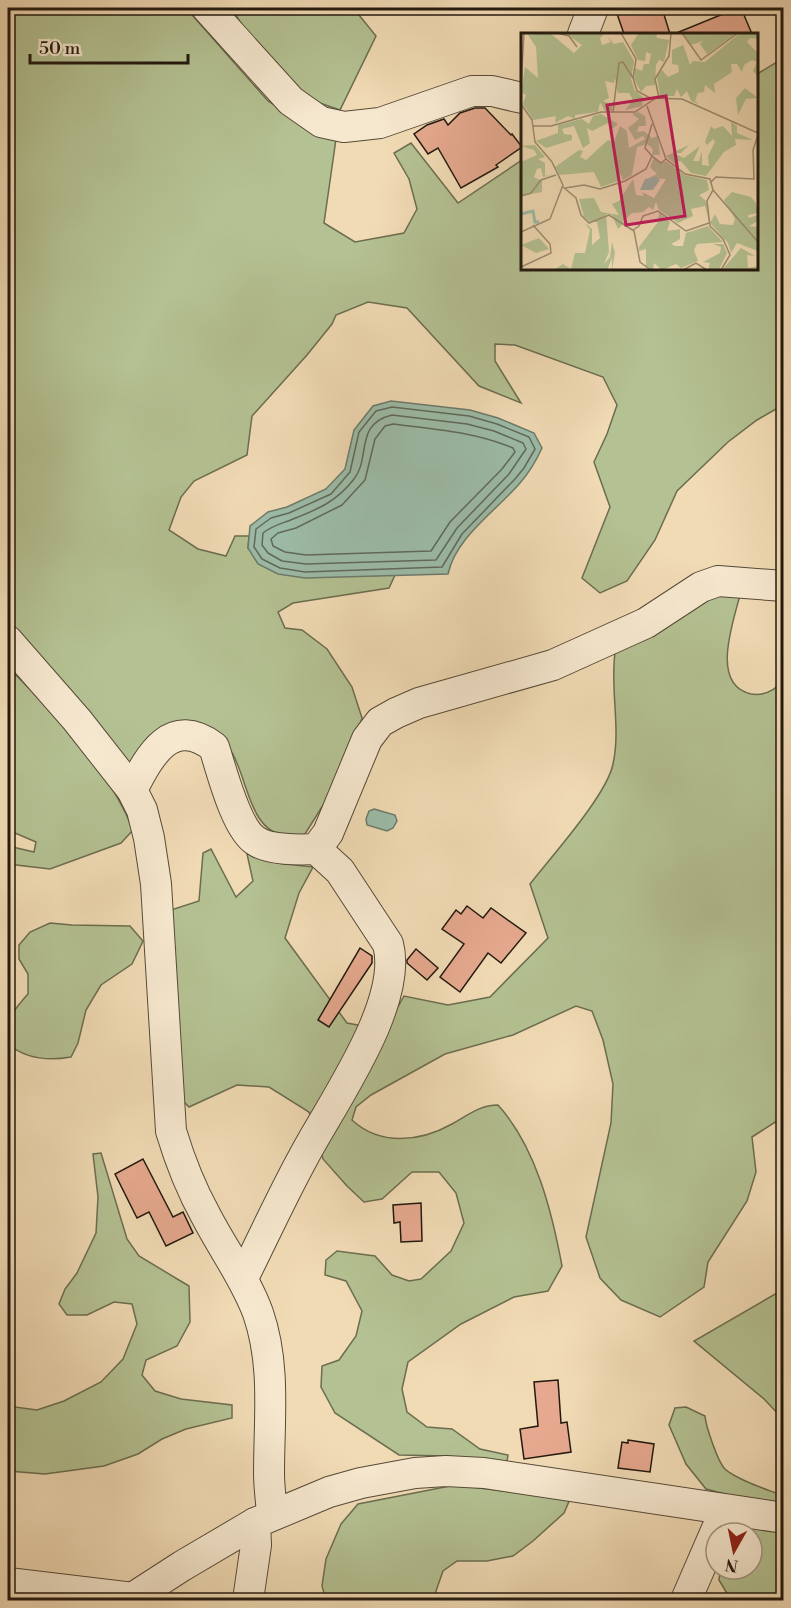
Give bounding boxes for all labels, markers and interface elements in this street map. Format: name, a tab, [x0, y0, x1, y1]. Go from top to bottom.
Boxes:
scale bar	[30, 27, 188, 65]
inset map	[521, 33, 758, 270]
text: 50 m	[39, 37, 81, 60]
north arrow	[704, 1521, 764, 1581]
text: N	[724, 1554, 740, 1576]

